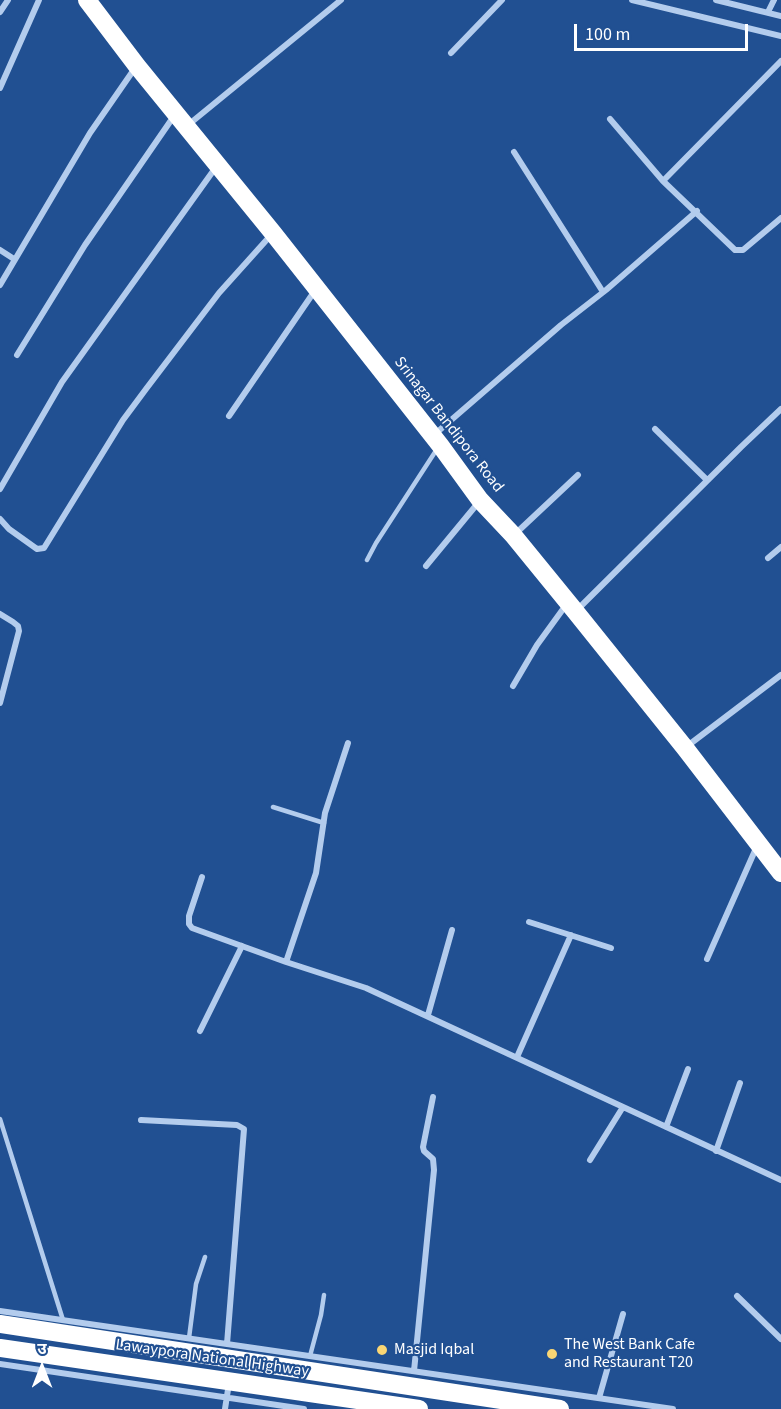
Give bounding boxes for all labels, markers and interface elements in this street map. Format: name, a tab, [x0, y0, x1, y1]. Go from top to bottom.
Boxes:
scale bar	[577, 12, 751, 50]
text: 100 m	[585, 22, 630, 47]
street label: Srinagar Bandipora Road	[389, 353, 507, 497]
place label: The West Bank Cafe and Restaurant T20	[564, 1335, 695, 1373]
street label: Lawaypora National Highway	[114, 1336, 310, 1382]
north arrow	[12, 1337, 72, 1397]
text: उ	[37, 1338, 47, 1360]
place label: Masjid Iqbal	[394, 1340, 474, 1360]
marker: Masjid Iqbal	[375, 1343, 389, 1357]
marker: The West Bank Cafe and Restaurant T20	[545, 1347, 559, 1361]

